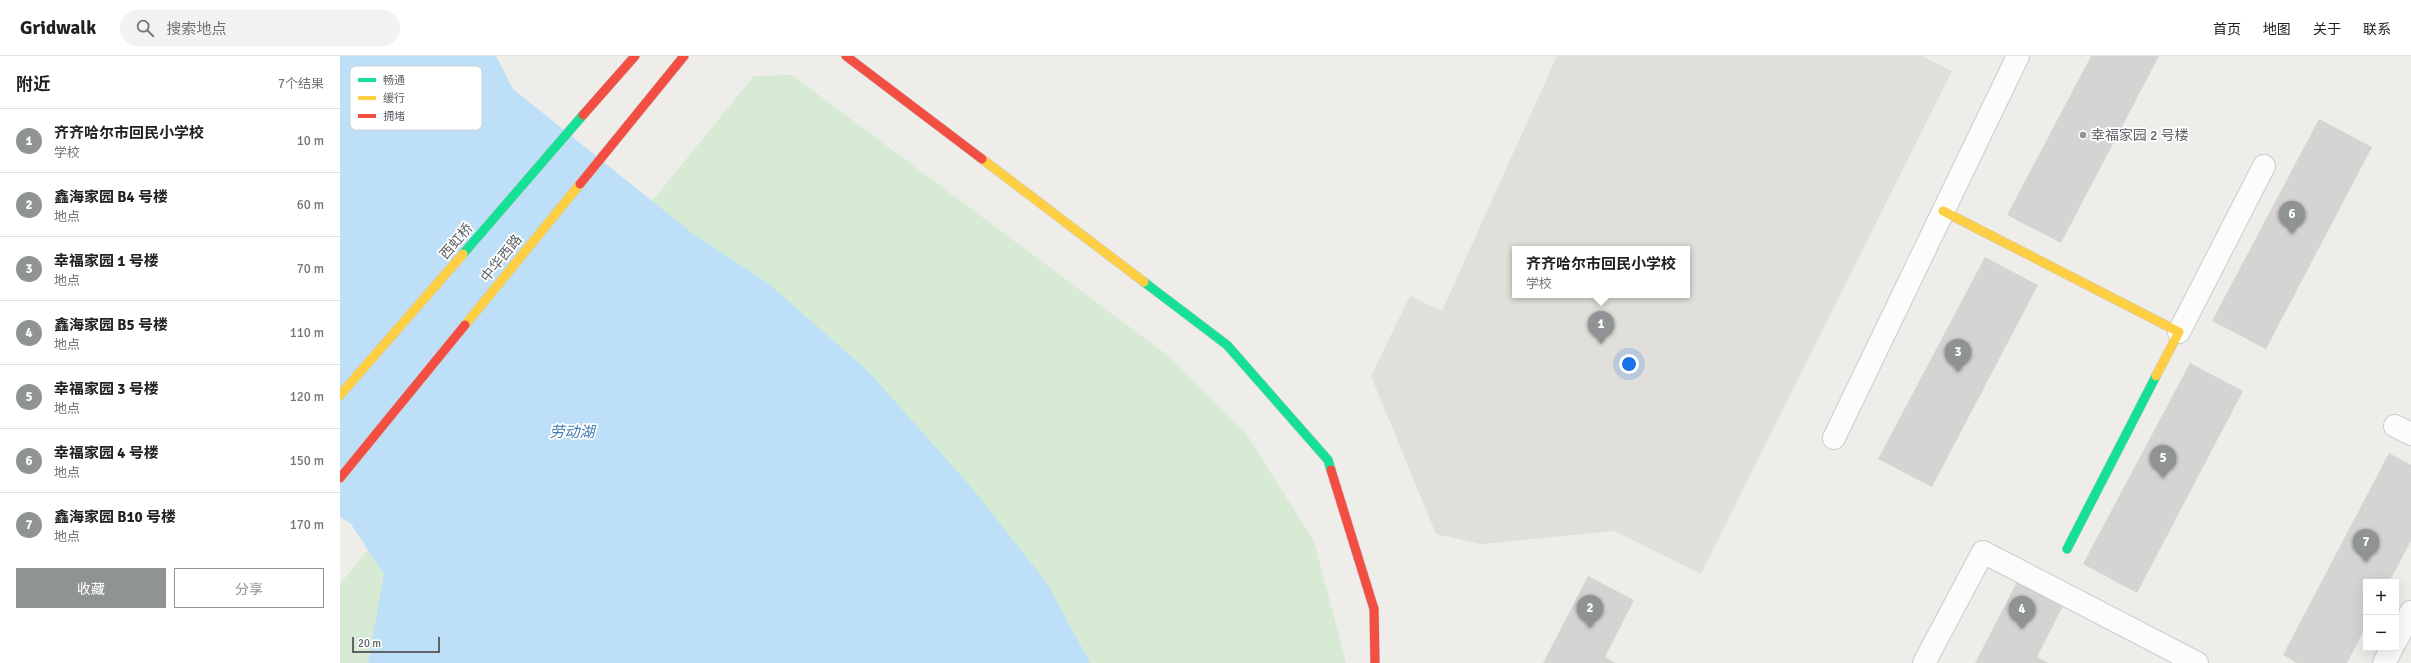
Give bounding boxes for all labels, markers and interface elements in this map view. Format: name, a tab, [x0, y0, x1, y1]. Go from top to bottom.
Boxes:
search box	[120, 10, 400, 46]
text: Gridwalk	[20, 16, 96, 40]
icon: search	[134, 17, 156, 39]
text: 搜索地点	[166, 20, 226, 38]
text: 首页	[2213, 21, 2241, 38]
text: 地图	[2263, 21, 2291, 38]
text: 关于	[2313, 21, 2341, 38]
text: 联系	[2363, 21, 2391, 38]
legend	[350, 66, 482, 130]
text: 附近	[16, 74, 50, 95]
text: 畅通	[383, 74, 405, 87]
text: 7个结果	[278, 76, 324, 92]
text: 缓行	[383, 92, 405, 105]
text: 拥堵	[383, 110, 405, 123]
text: 齐齐哈尔市回民小学校	[54, 124, 204, 142]
place label: 幸福家园 2 号楼	[2091, 127, 2189, 144]
marker: 幸福家园 2 号楼	[2078, 130, 2088, 140]
text: 1	[25, 133, 33, 149]
text: 10 m	[297, 133, 324, 149]
text: 学校	[54, 145, 80, 161]
text: 鑫海家园 B4 号楼	[54, 188, 168, 206]
text: 2	[25, 197, 33, 213]
text: 60 m	[297, 197, 324, 213]
pin: 6	[2279, 201, 2305, 234]
text: 地点	[54, 209, 80, 225]
street label: 西虹桥	[436, 220, 477, 263]
street label: 中华西路	[477, 231, 526, 285]
popup	[1512, 246, 1690, 298]
text: 幸福家园 1 号楼	[54, 252, 159, 270]
text: 齐齐哈尔市回民小学校	[1526, 255, 1676, 273]
text: 3	[25, 261, 33, 277]
text: 70 m	[297, 261, 324, 277]
text: 地点	[54, 273, 80, 289]
text: 学校	[1526, 276, 1552, 292]
pin: 1	[1588, 311, 1614, 344]
text: 鑫海家园 B5 号楼	[54, 316, 168, 334]
text: 4	[25, 325, 33, 341]
text: 110 m	[290, 325, 324, 341]
text: 地点	[54, 337, 80, 353]
pin: 3	[1945, 339, 1971, 372]
your location	[1619, 354, 1639, 374]
text: 幸福家园 3 号楼	[54, 380, 159, 398]
text: 5	[25, 389, 33, 405]
text: 120 m	[290, 389, 324, 405]
text: 地点	[54, 401, 80, 417]
water label: 劳动湖	[549, 423, 596, 441]
text: 幸福家园 4 号楼	[54, 444, 159, 462]
pin: 5	[2150, 445, 2176, 478]
text: 6	[25, 453, 33, 469]
text: 150 m	[290, 453, 324, 469]
text: 地点	[54, 465, 80, 481]
text: 鑫海家园 B10 号楼	[54, 508, 176, 526]
text: 7	[25, 517, 33, 533]
text: 170 m	[290, 517, 324, 533]
text: 地点	[54, 529, 80, 545]
pin: 7	[2353, 529, 2379, 562]
button: 收藏	[16, 568, 166, 608]
button: 分享	[174, 568, 324, 608]
map controls	[2363, 579, 2399, 651]
button: +	[2363, 579, 2399, 615]
pin: 2	[1577, 595, 1603, 628]
pin: 4	[2009, 596, 2035, 629]
button: −	[2363, 615, 2399, 651]
scale bar	[352, 635, 440, 654]
text: 20 m	[358, 637, 381, 650]

